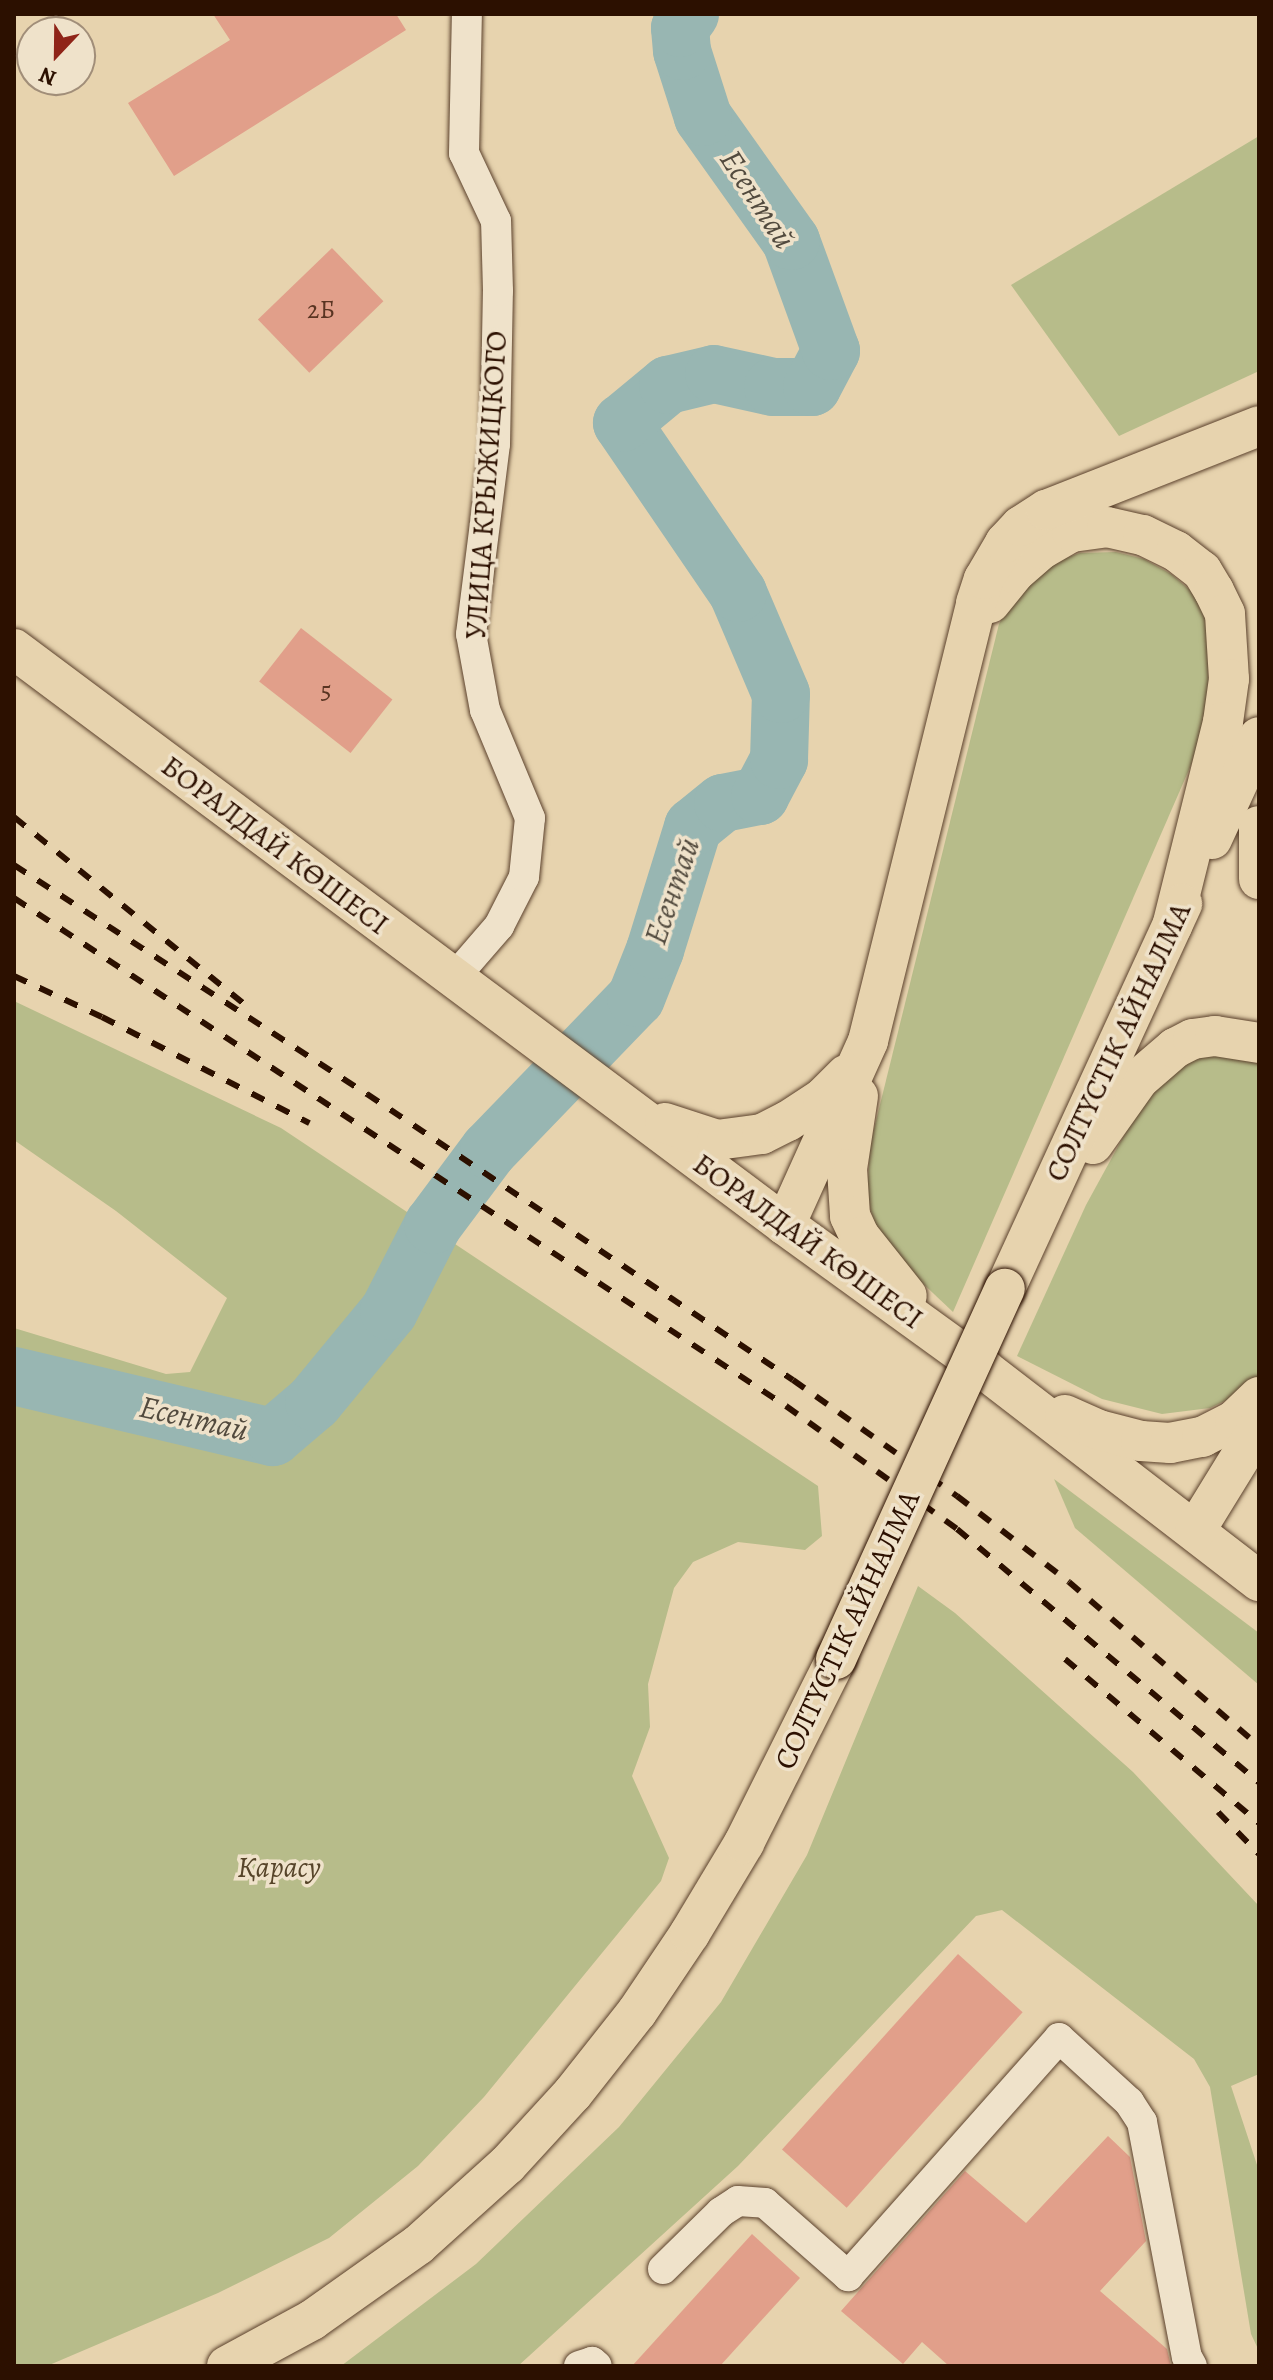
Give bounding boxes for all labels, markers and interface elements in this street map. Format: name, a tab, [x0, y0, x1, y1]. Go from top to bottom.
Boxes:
north arrow	[16, 16, 96, 96]
text: N	[35, 59, 61, 93]
water label: Есентай	[712, 142, 804, 256]
house number: 2Б	[307, 294, 335, 326]
street label: УЛИЦА КРЫЖИЦКОГО	[457, 329, 515, 641]
house number: 5	[320, 674, 332, 706]
street label: БОРАЛДАЙ КӨШЕСІ	[154, 748, 396, 942]
water label: Есентай	[636, 833, 708, 949]
street label: СОЛТҮСТІК АЙНАЛМА	[1038, 897, 1198, 1187]
street label: БОРАЛДАЙ КӨШЕСІ	[686, 1146, 930, 1336]
water label: Есентай	[136, 1387, 252, 1449]
street label: СОЛТҮСТІК АЙНАЛМА	[767, 1485, 927, 1775]
park label: Қарасу	[238, 1849, 320, 1885]

